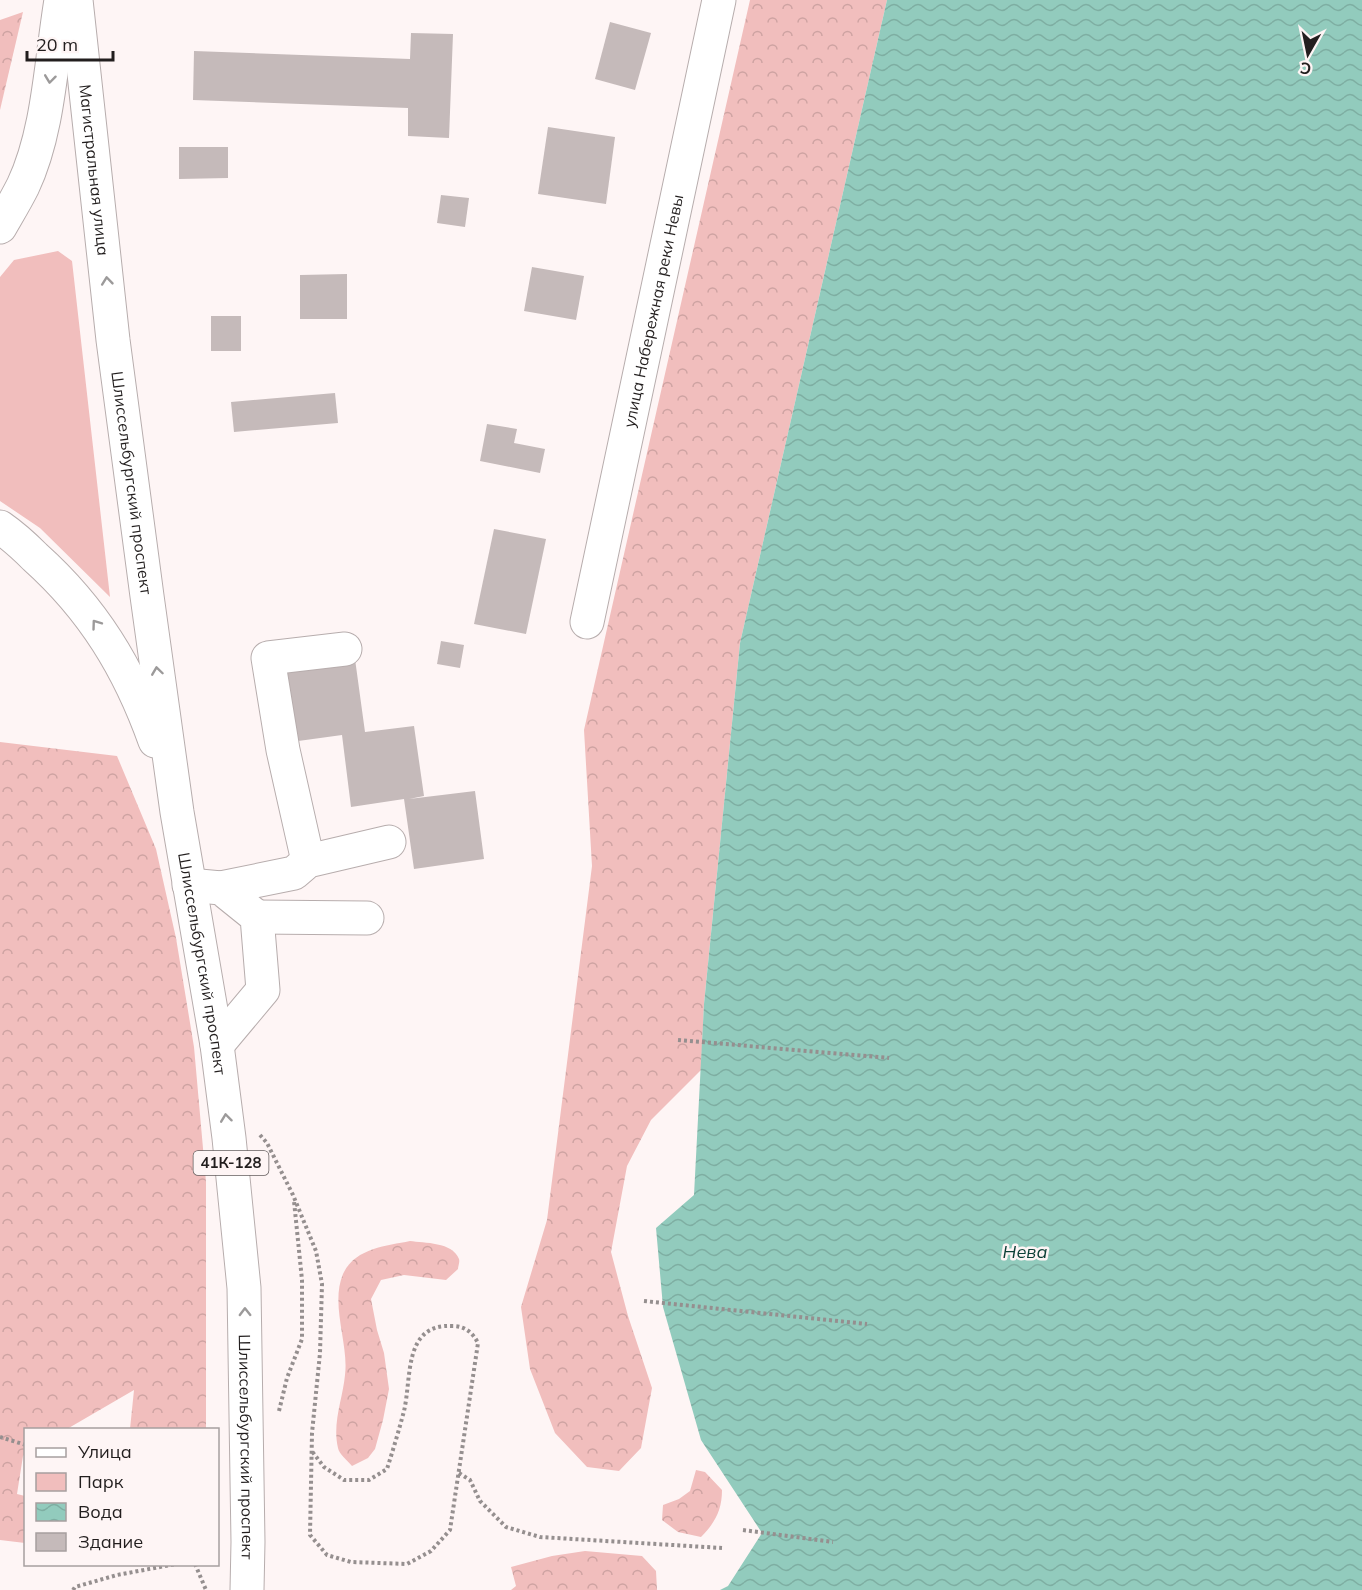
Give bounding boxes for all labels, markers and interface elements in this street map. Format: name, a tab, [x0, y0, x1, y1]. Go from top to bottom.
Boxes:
scale bar	[27, 24, 112, 62]
north arrow	[1278, 24, 1338, 84]
text: 20 m	[36, 33, 78, 56]
text: С	[1299, 58, 1313, 80]
one-way arrow	[45, 74, 57, 83]
street label: Магистральная улица	[75, 83, 114, 257]
street label: улица Набережная реки Невы	[619, 192, 687, 429]
one-way arrow	[101, 277, 114, 286]
street label: Шлиссельбургский проспект	[107, 370, 157, 596]
one-way arrow	[93, 619, 104, 630]
one-way arrow	[152, 666, 164, 675]
street label: Шлиссельбургский проспект	[174, 851, 231, 1077]
one-way arrow	[221, 1113, 233, 1123]
road number: 41К-128	[194, 1151, 268, 1175]
water label: Нева	[1003, 1240, 1047, 1263]
one-way arrow	[239, 1308, 251, 1317]
street label: Шлиссельбургский проспект	[235, 1334, 258, 1560]
legend	[24, 1428, 219, 1566]
text: Улица	[77, 1440, 132, 1463]
text: Парк	[78, 1470, 124, 1493]
text: Вода	[78, 1500, 123, 1523]
text: Здание	[78, 1530, 143, 1553]

